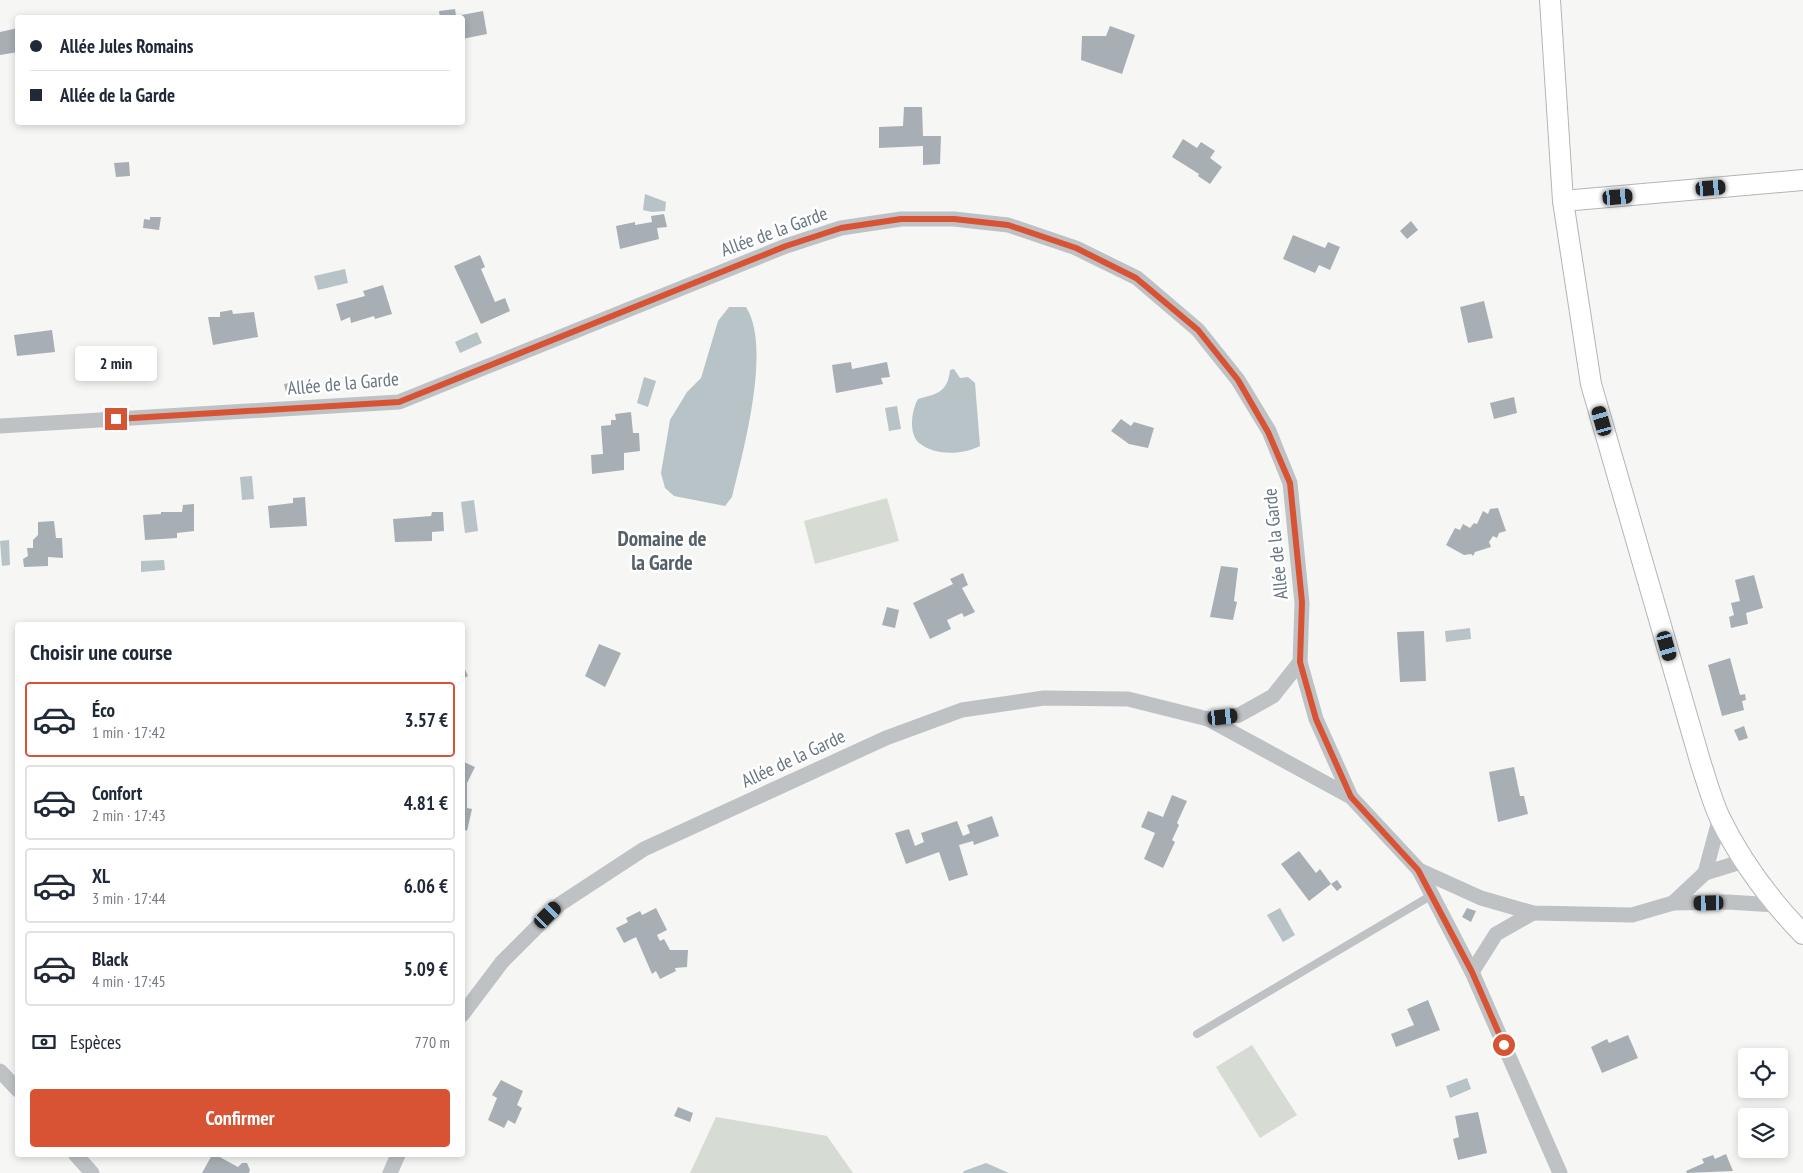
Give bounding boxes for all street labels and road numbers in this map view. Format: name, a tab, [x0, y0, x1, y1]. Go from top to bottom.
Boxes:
street label: Allée de la Garde	[717, 201, 831, 261]
street label: Allée de la Garde	[286, 366, 400, 400]
street label: Allée de la Garde	[1257, 487, 1293, 601]
street label: Allée de la Garde	[737, 723, 849, 792]

